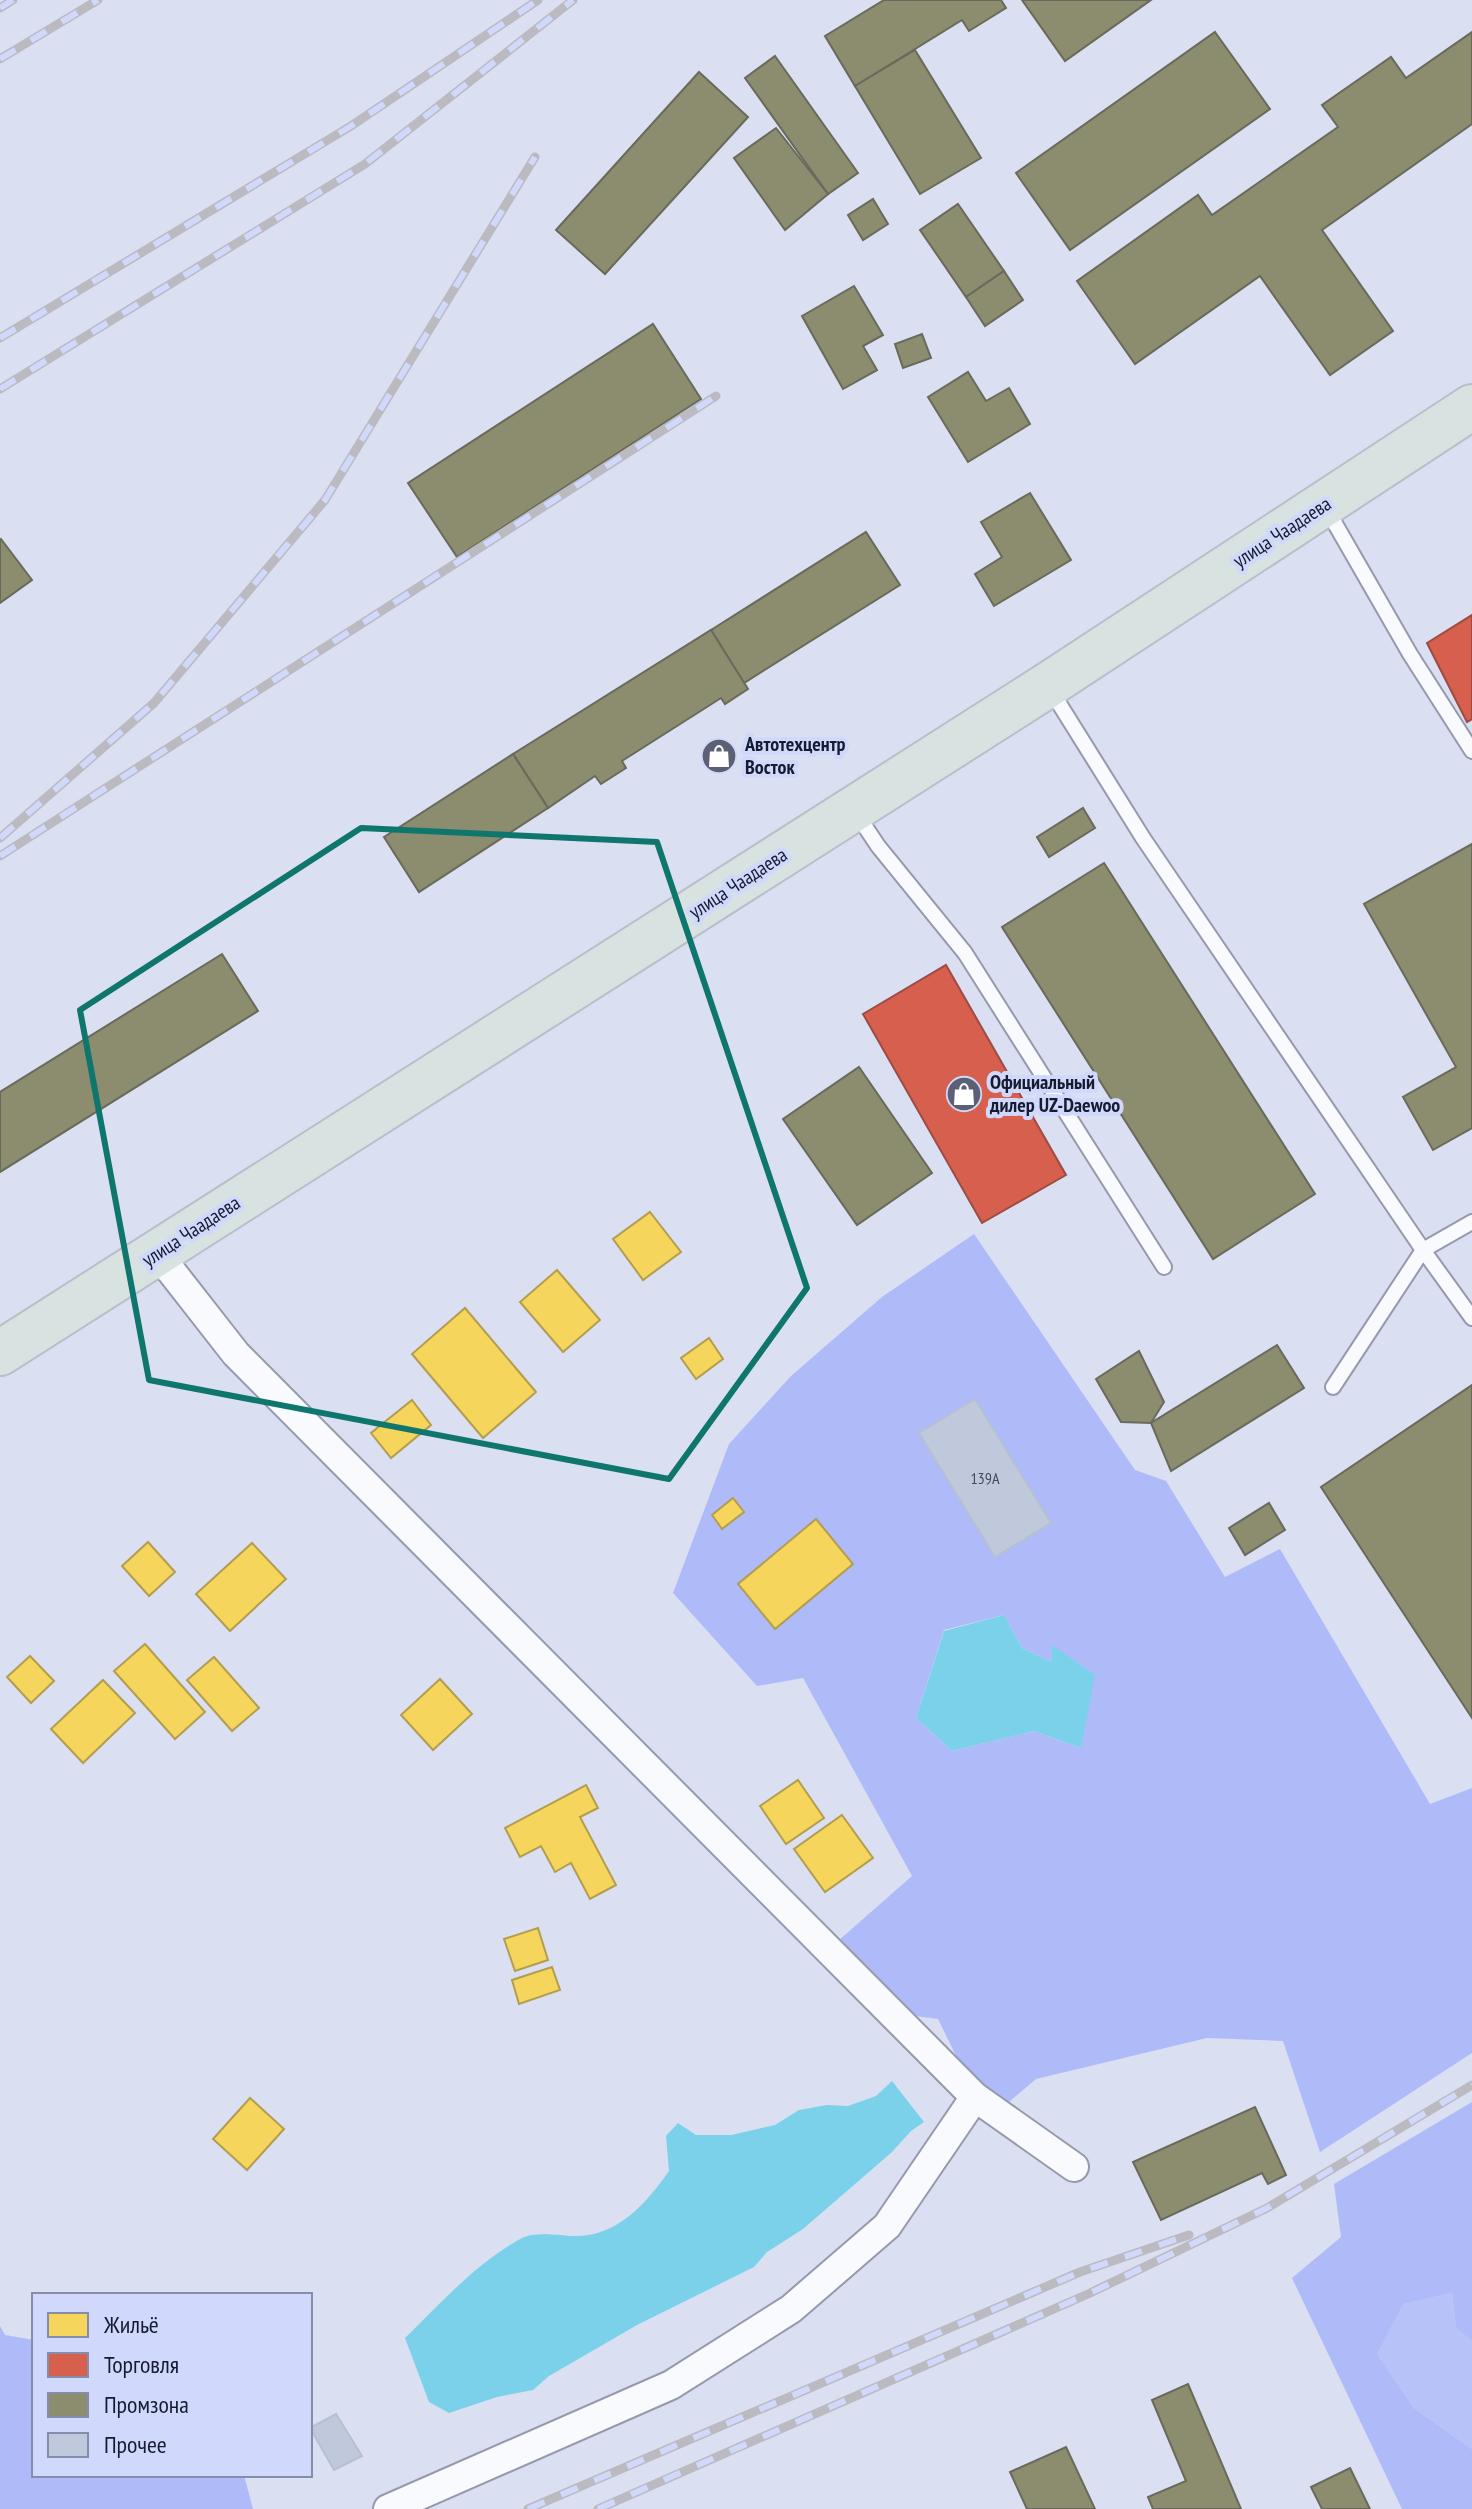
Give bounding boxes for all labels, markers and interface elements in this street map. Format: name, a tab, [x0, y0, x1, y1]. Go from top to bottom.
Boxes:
street label: улица Чаадаева	[1228, 491, 1336, 573]
place label: Автотехцентр Восток	[744, 731, 846, 780]
shop icon: Автотехцентр Восток	[700, 737, 738, 775]
street label: улица Чаадаева	[684, 842, 792, 924]
place label: Официальный дилер UZ-Daewoo	[989, 1069, 1120, 1118]
shop icon: Официальный дилер UZ-Daewoo	[945, 1075, 983, 1113]
street label: улица Чаадаева	[137, 1190, 245, 1272]
house number: 139А	[970, 1468, 1000, 1488]
legend	[32, 2293, 312, 2477]
text: Жильё	[103, 2309, 159, 2340]
text: Торговля	[104, 2349, 179, 2380]
text: Промзона	[104, 2389, 189, 2420]
text: Прочее	[104, 2429, 167, 2460]

